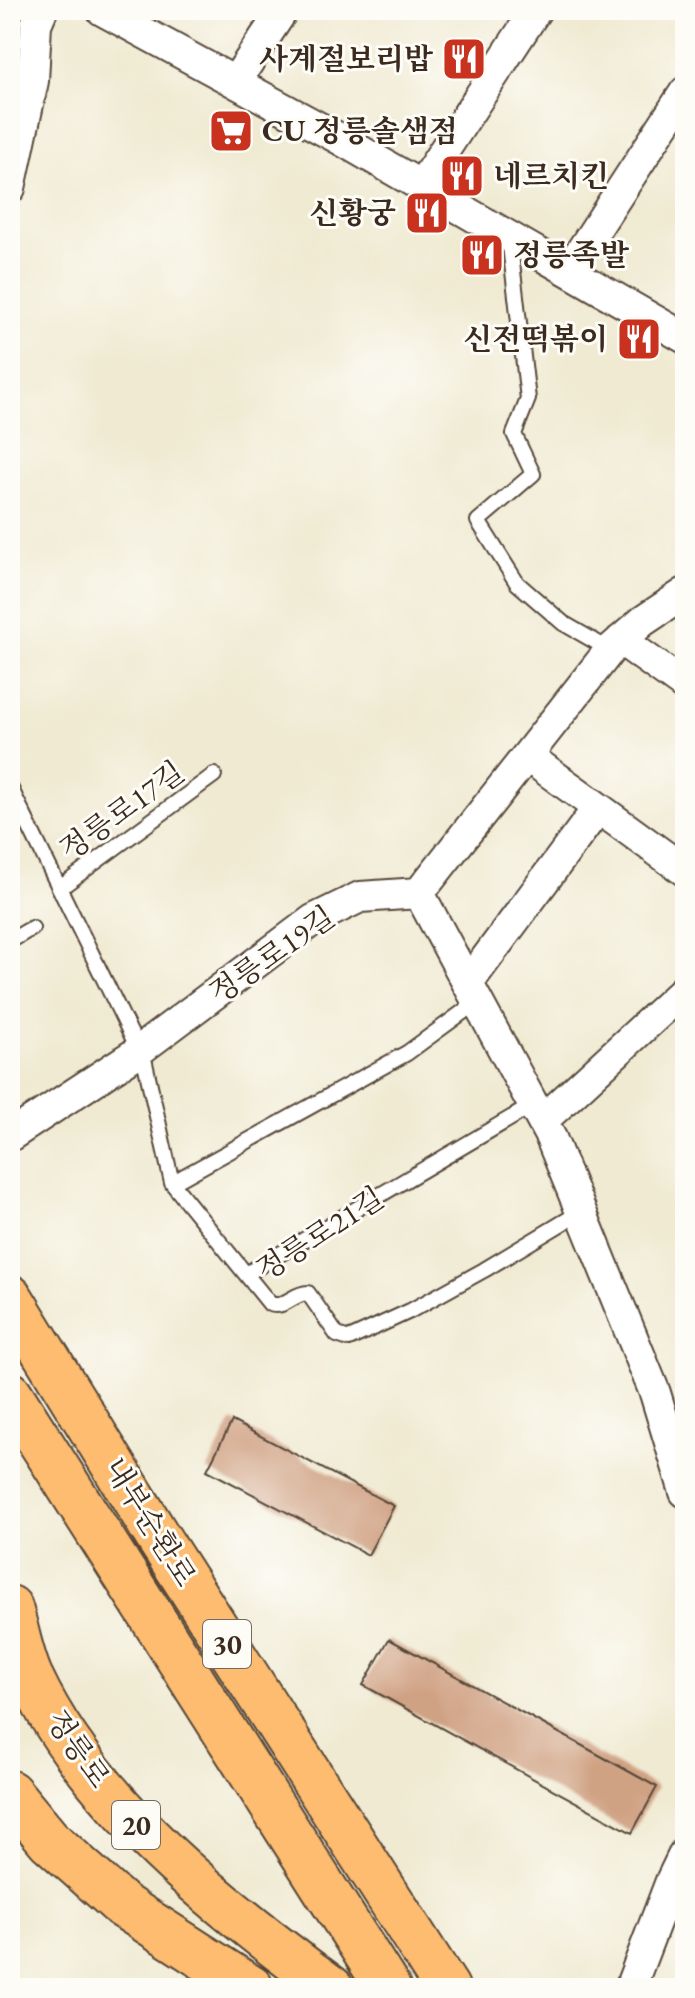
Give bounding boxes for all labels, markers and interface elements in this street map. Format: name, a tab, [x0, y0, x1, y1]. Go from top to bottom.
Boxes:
restaurant icon: 사계절보리밥	[440, 35, 488, 83]
place label: 사계절보리밥	[259, 39, 433, 78]
supermarket icon: CU 정릉솔샘점	[207, 107, 255, 155]
place label: CU 정릉솔샘점	[262, 111, 458, 150]
restaurant icon: 네르치킨	[438, 152, 486, 200]
place label: 네르치킨	[493, 156, 609, 195]
restaurant icon: 신황궁	[403, 189, 451, 237]
place label: 신황궁	[309, 193, 396, 232]
restaurant icon: 정릉족발	[458, 231, 506, 279]
place label: 정릉족발	[513, 235, 629, 274]
restaurant icon: 신전떡볶이	[615, 315, 663, 363]
place label: 신전떡볶이	[463, 319, 608, 358]
street label: 정릉로17길	[52, 752, 192, 869]
street label: 정릉로19길	[201, 897, 342, 1012]
street label: 정릉로21길	[248, 1178, 391, 1289]
street label: 내부순환로	[95, 1450, 205, 1594]
road number: 30	[203, 1620, 251, 1668]
street label: 정릉로	[37, 1702, 119, 1796]
road number: 20	[112, 1801, 160, 1849]

